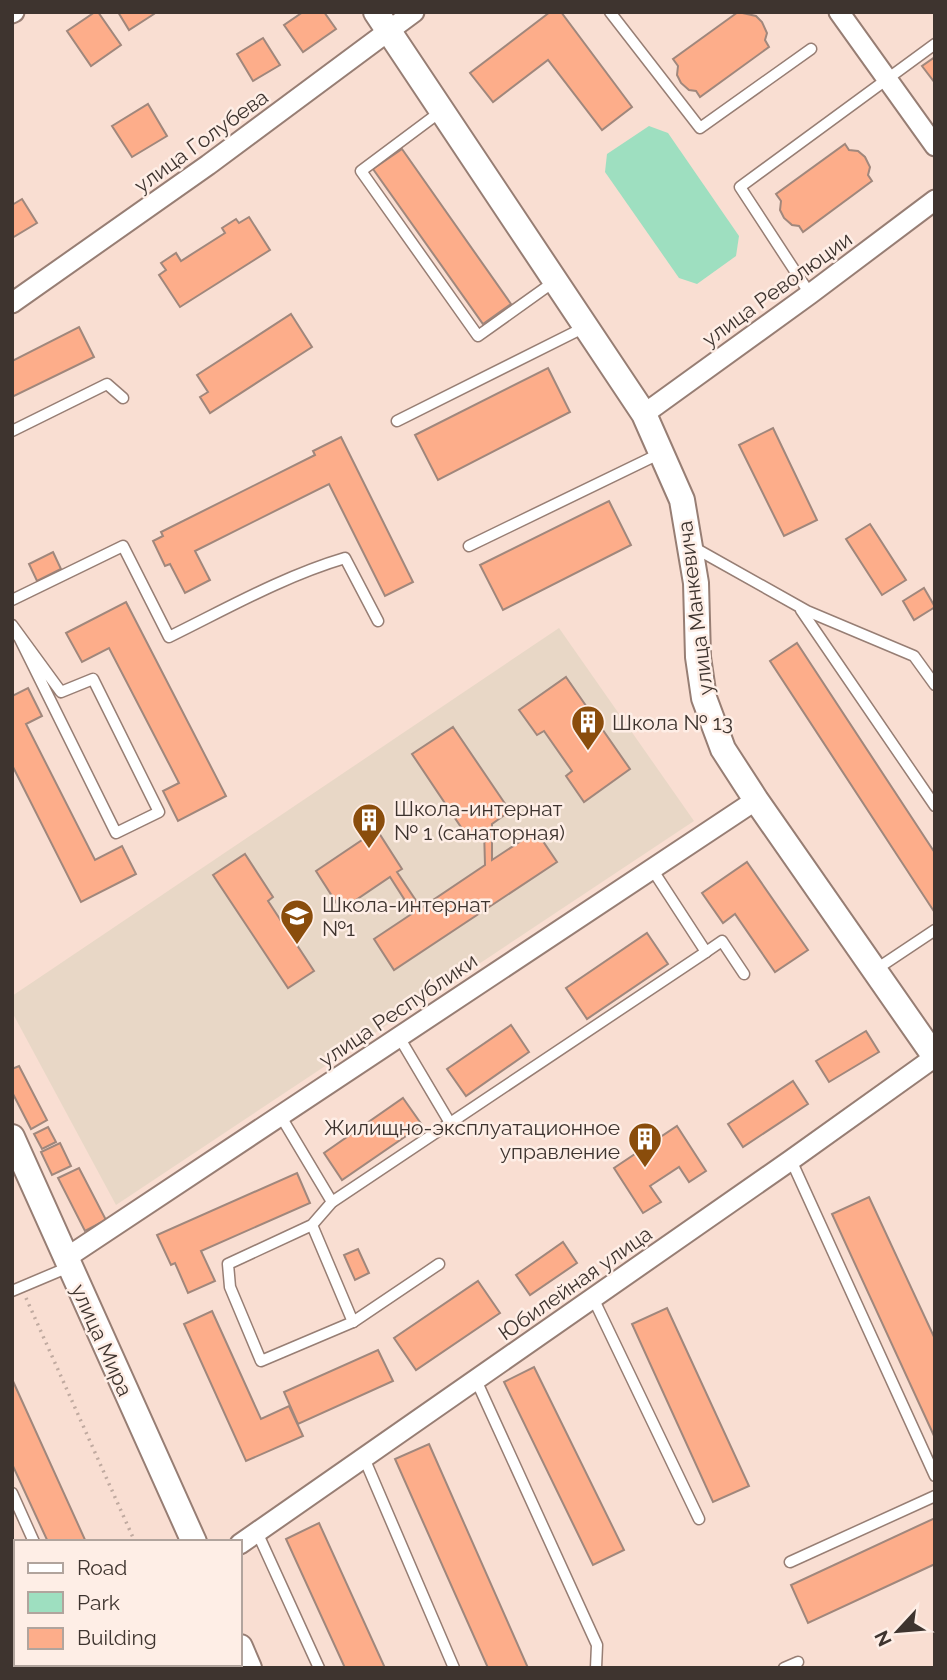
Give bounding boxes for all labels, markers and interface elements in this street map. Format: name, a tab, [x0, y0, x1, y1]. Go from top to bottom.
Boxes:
street label: улица Голубева	[129, 84, 273, 198]
street label: улица Революции	[697, 226, 857, 352]
street label: улица Манкевича	[672, 519, 718, 697]
building icon: Школа № 13	[569, 703, 607, 752]
place label: Школа № 13	[612, 710, 733, 735]
place label: Школа-интернат № 1 (санаторная)	[394, 796, 565, 845]
building icon: Школа-интернат № 1 (санаторная)	[350, 801, 388, 850]
place label: Школа-интернат №1	[322, 892, 491, 941]
school or university icon: Школа-интернат №1	[278, 897, 316, 946]
street label: улица Республики	[314, 948, 482, 1072]
place label: Жилищно-эксплуатационное управление	[324, 1115, 620, 1164]
building icon: Жилищно-эксплуатационное управление	[626, 1120, 664, 1169]
street label: Юбилейная улица	[494, 1221, 656, 1345]
street label: улица Мира	[66, 1280, 138, 1400]
legend	[14, 1540, 242, 1666]
text: Road	[77, 1555, 127, 1580]
text: Park	[77, 1590, 120, 1615]
north arrow	[863, 1596, 933, 1666]
text: Building	[77, 1625, 157, 1650]
text: N	[870, 1627, 896, 1650]

